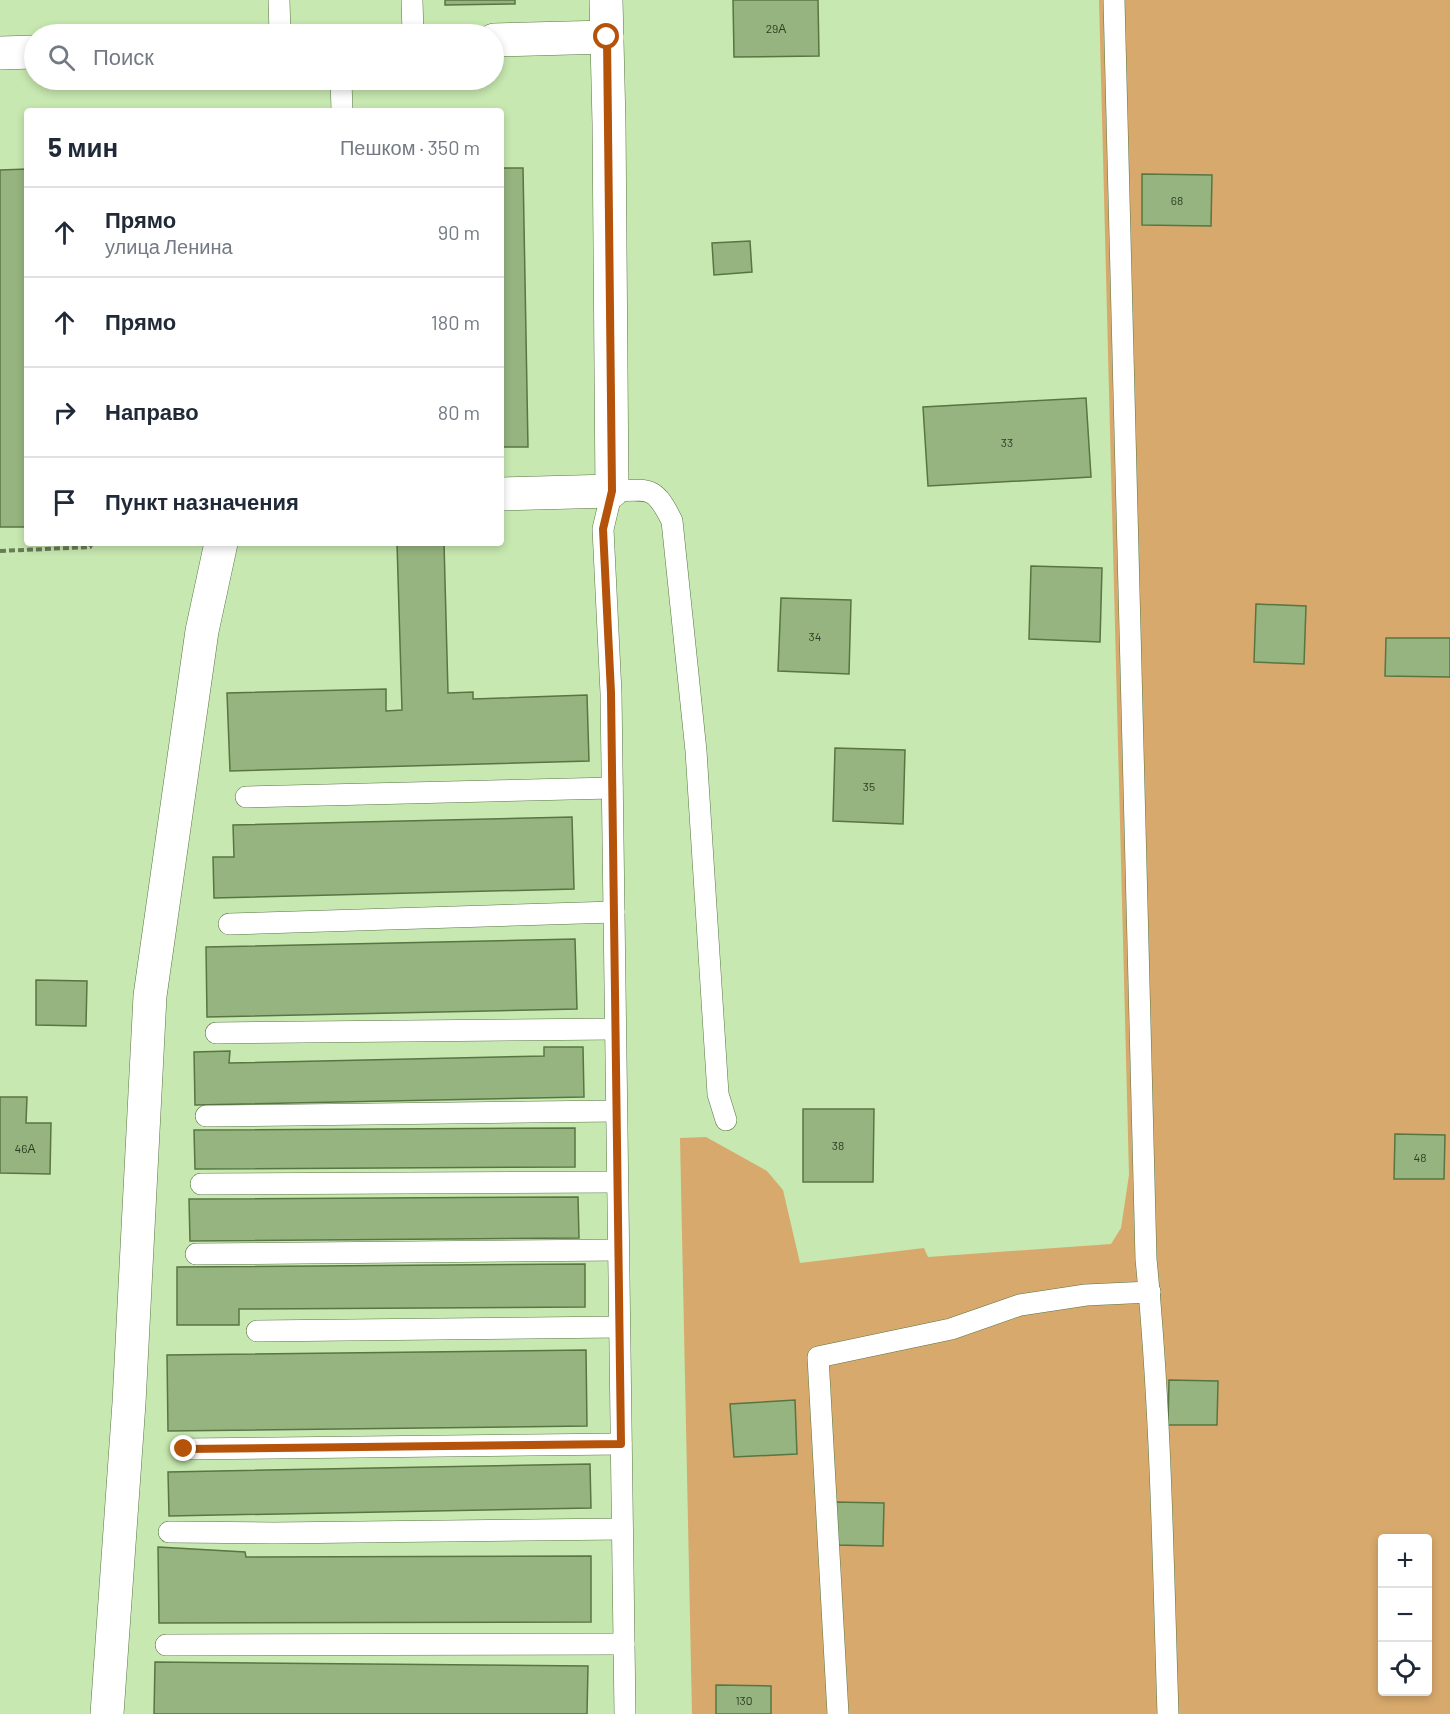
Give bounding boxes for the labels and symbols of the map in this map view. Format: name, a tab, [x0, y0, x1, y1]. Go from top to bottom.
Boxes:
house number: 29А	[766, 21, 786, 35]
route start	[593, 23, 619, 49]
house number: 68	[1171, 193, 1183, 207]
house number: 33	[1001, 435, 1013, 449]
house number: 34	[809, 629, 821, 643]
house number: 35	[863, 779, 875, 793]
house number: 38	[832, 1138, 844, 1152]
house number: 46А	[15, 1141, 35, 1155]
house number: 48	[1414, 1150, 1426, 1164]
route end	[170, 1435, 196, 1461]
house number: 130	[735, 1693, 753, 1707]

